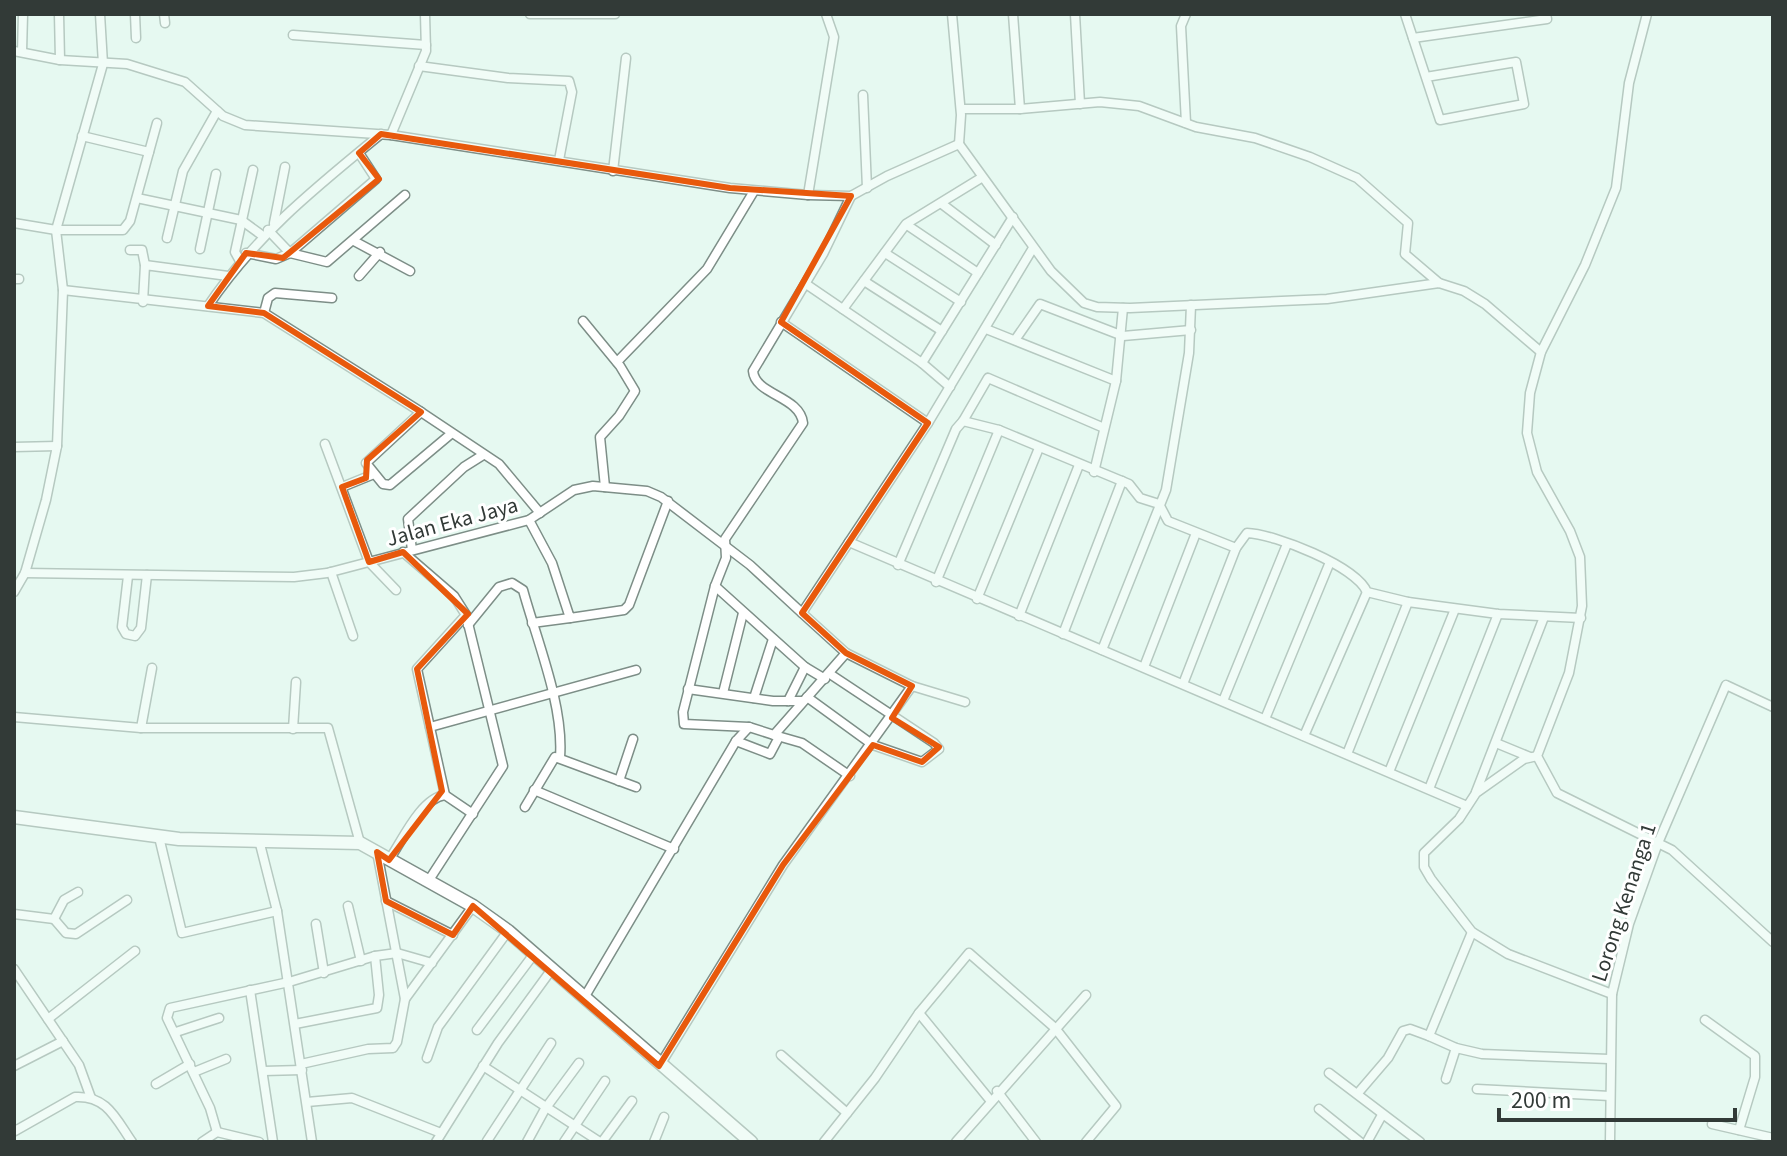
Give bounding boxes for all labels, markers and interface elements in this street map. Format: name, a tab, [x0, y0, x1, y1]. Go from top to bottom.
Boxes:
street label: Jalan Eka Jaya	[383, 489, 522, 555]
street label: Lorong Kenanga 1	[1583, 819, 1665, 986]
scale bar	[1499, 1072, 1735, 1122]
text: 200 m	[1511, 1083, 1571, 1118]

